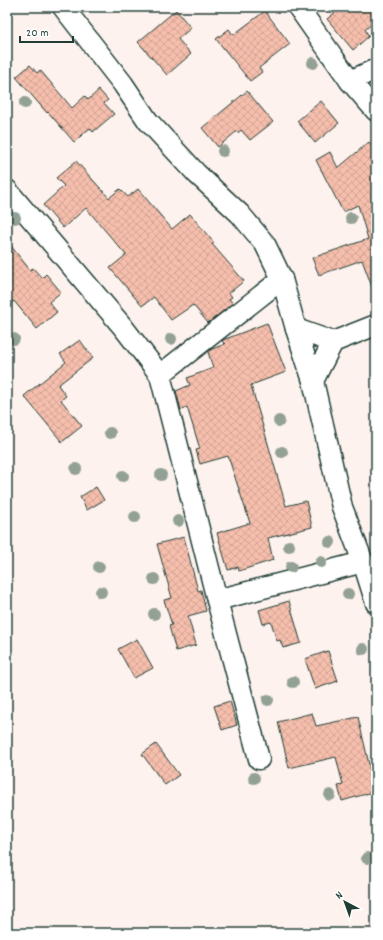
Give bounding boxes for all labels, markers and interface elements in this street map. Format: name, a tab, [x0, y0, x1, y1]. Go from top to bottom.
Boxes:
scale bar	[20, 18, 73, 44]
text: 20 m	[26, 25, 49, 42]
north arrow	[325, 882, 365, 922]
text: N	[332, 888, 347, 904]

